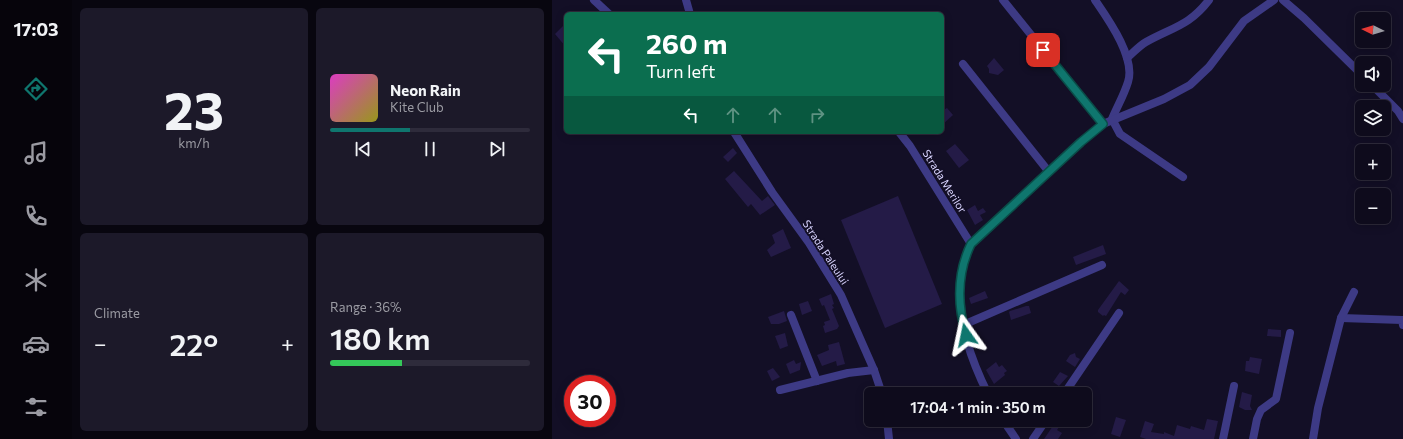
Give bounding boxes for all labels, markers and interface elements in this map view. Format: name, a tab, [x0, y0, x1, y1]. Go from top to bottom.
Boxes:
north arrow	[1355, 12, 1391, 48]
map controls	[1355, 12, 1391, 224]
text: 17:03	[13, 18, 59, 40]
text: 260 m	[646, 26, 727, 60]
icon: left	[580, 28, 632, 80]
pin	[1026, 33, 1060, 67]
icon: arrive	[1032, 39, 1054, 61]
button: sound	[1355, 56, 1391, 92]
text: Turn left	[646, 60, 715, 82]
icon: directions	[22, 75, 50, 103]
text: 23	[164, 77, 224, 141]
text: Neon Rain	[390, 81, 461, 99]
text: Kite Club	[390, 99, 444, 115]
button: layers	[1355, 100, 1391, 136]
icon: left	[680, 104, 702, 126]
icon: ahead	[722, 104, 744, 126]
icon: ahead	[764, 104, 786, 126]
icon: right	[806, 104, 828, 126]
text: km/h	[178, 135, 210, 151]
icon: previous	[352, 138, 374, 160]
icon: pause	[419, 138, 441, 160]
icon: next	[486, 138, 508, 160]
icon: music	[22, 139, 50, 167]
button: +	[1355, 144, 1391, 180]
street label: Strada Merilor	[920, 147, 970, 216]
button: −	[1355, 188, 1391, 224]
icon: phone	[22, 202, 50, 230]
street label: Strada Paleului	[800, 217, 852, 287]
icon: climate	[22, 266, 50, 294]
text: Range · 36%	[330, 299, 402, 315]
text: Climate	[94, 305, 140, 321]
position arrow	[945, 314, 987, 356]
text: 180 km	[330, 319, 430, 356]
text: 22°	[169, 325, 218, 362]
icon: car	[22, 330, 50, 358]
text: −	[94, 330, 107, 357]
text: +	[281, 330, 294, 357]
speed limit sign: 30	[564, 375, 616, 427]
icon: filters	[22, 393, 50, 421]
text: 17:04 · 1 min · 350 m	[910, 398, 1046, 416]

